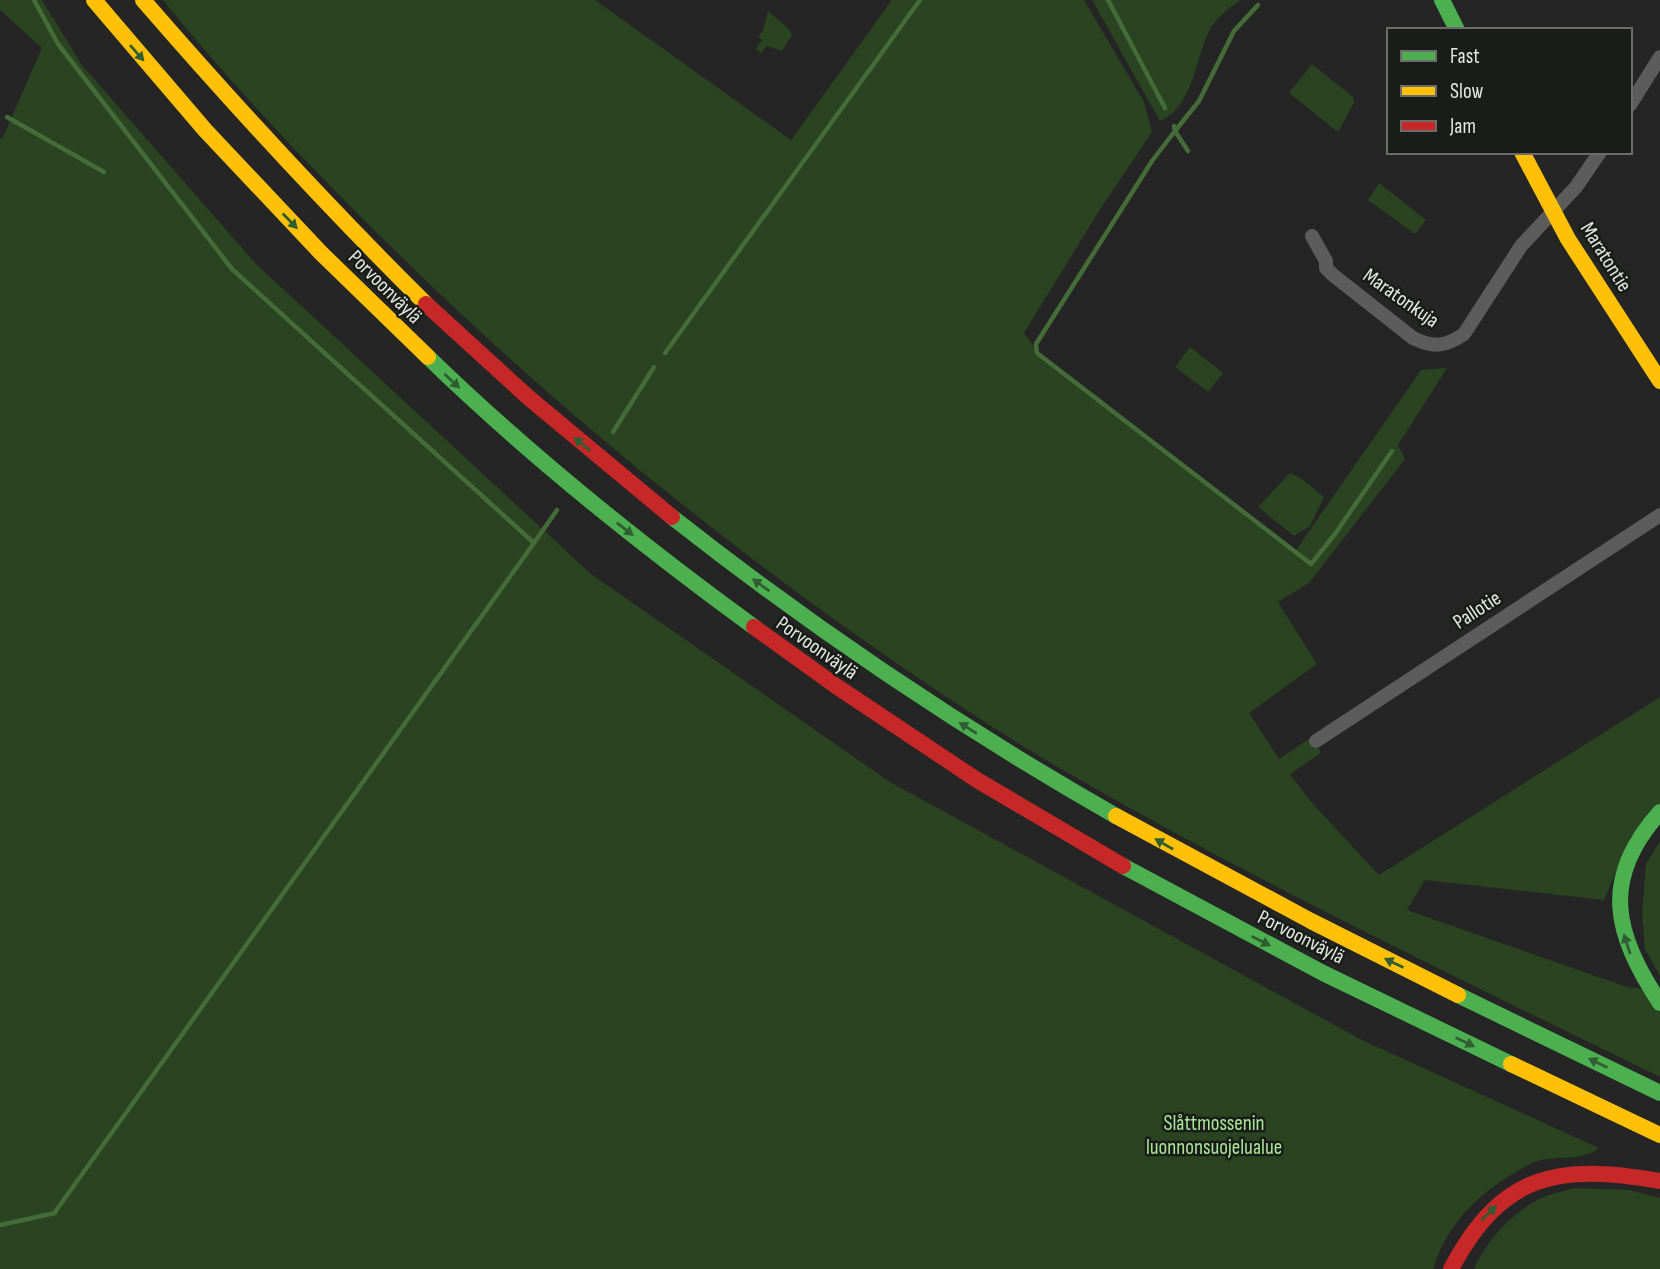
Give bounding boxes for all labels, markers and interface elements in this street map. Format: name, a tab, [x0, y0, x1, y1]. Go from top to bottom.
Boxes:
legend	[1387, 28, 1632, 154]
one-way arrow	[129, 44, 144, 61]
text: Fast	[1450, 44, 1480, 69]
text: Slow	[1450, 79, 1484, 104]
text: Jam	[1449, 114, 1476, 139]
one-way arrow	[282, 212, 298, 230]
street label: Maratontie	[1575, 218, 1637, 296]
street label: Porvoonväylä	[343, 245, 427, 329]
street label: Maratonkuja	[1358, 263, 1444, 333]
one-way arrow	[443, 373, 461, 389]
one-way arrow	[574, 437, 591, 452]
one-way arrow	[616, 521, 633, 536]
one-way arrow	[752, 578, 770, 592]
street label: Pallotie	[1448, 585, 1506, 635]
street label: Porvoonväylä	[771, 611, 863, 685]
one-way arrow	[959, 721, 978, 734]
one-way arrow	[1154, 838, 1174, 850]
street label: Porvoonväylä	[1253, 905, 1349, 969]
one-way arrow	[1621, 933, 1632, 954]
one-way arrow	[1251, 935, 1271, 947]
one-way arrow	[1384, 958, 1404, 969]
one-way arrow	[1455, 1036, 1475, 1047]
one-way arrow	[1588, 1058, 1609, 1069]
park label: Slåttmossenin luonnonsuojelualue	[1146, 1111, 1282, 1160]
one-way arrow	[1480, 1205, 1497, 1222]

